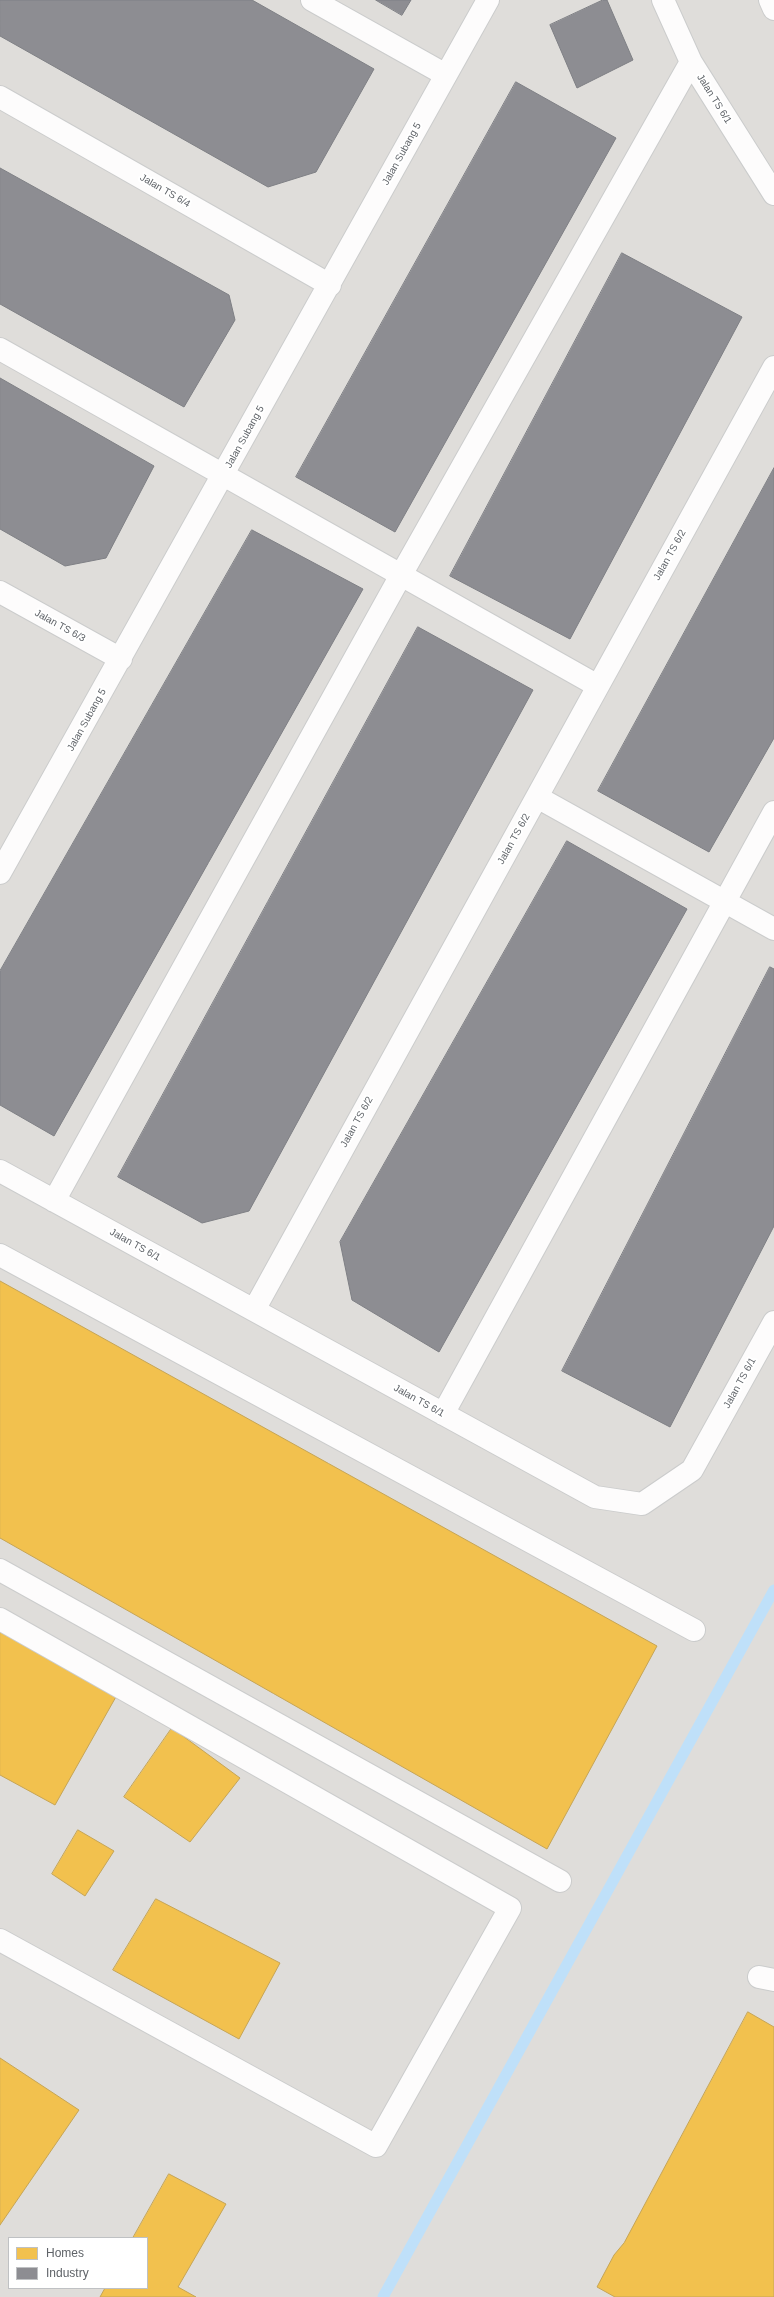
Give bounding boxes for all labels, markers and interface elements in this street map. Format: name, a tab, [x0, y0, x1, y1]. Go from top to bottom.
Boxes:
street label: Jalan TS 6/1	[694, 72, 734, 126]
street label: Jalan Subang 5	[380, 121, 424, 187]
street label: Jalan TS 6/4	[138, 172, 192, 210]
street label: Jalan Subang 5	[223, 404, 267, 470]
street label: Jalan TS 6/2	[651, 528, 689, 582]
street label: Jalan TS 6/3	[33, 607, 87, 645]
street label: Jalan Subang 5	[65, 687, 109, 753]
street label: Jalan TS 6/2	[495, 812, 533, 866]
street label: Jalan TS 6/2	[338, 1095, 376, 1149]
street label: Jalan TS 6/1	[108, 1226, 162, 1264]
street label: Jalan TS 6/1	[721, 1356, 759, 1410]
street label: Jalan TS 6/1	[392, 1382, 446, 1420]
legend	[8, 2237, 148, 2289]
text: Homes	[46, 2246, 84, 2260]
text: Industry	[46, 2266, 89, 2280]

